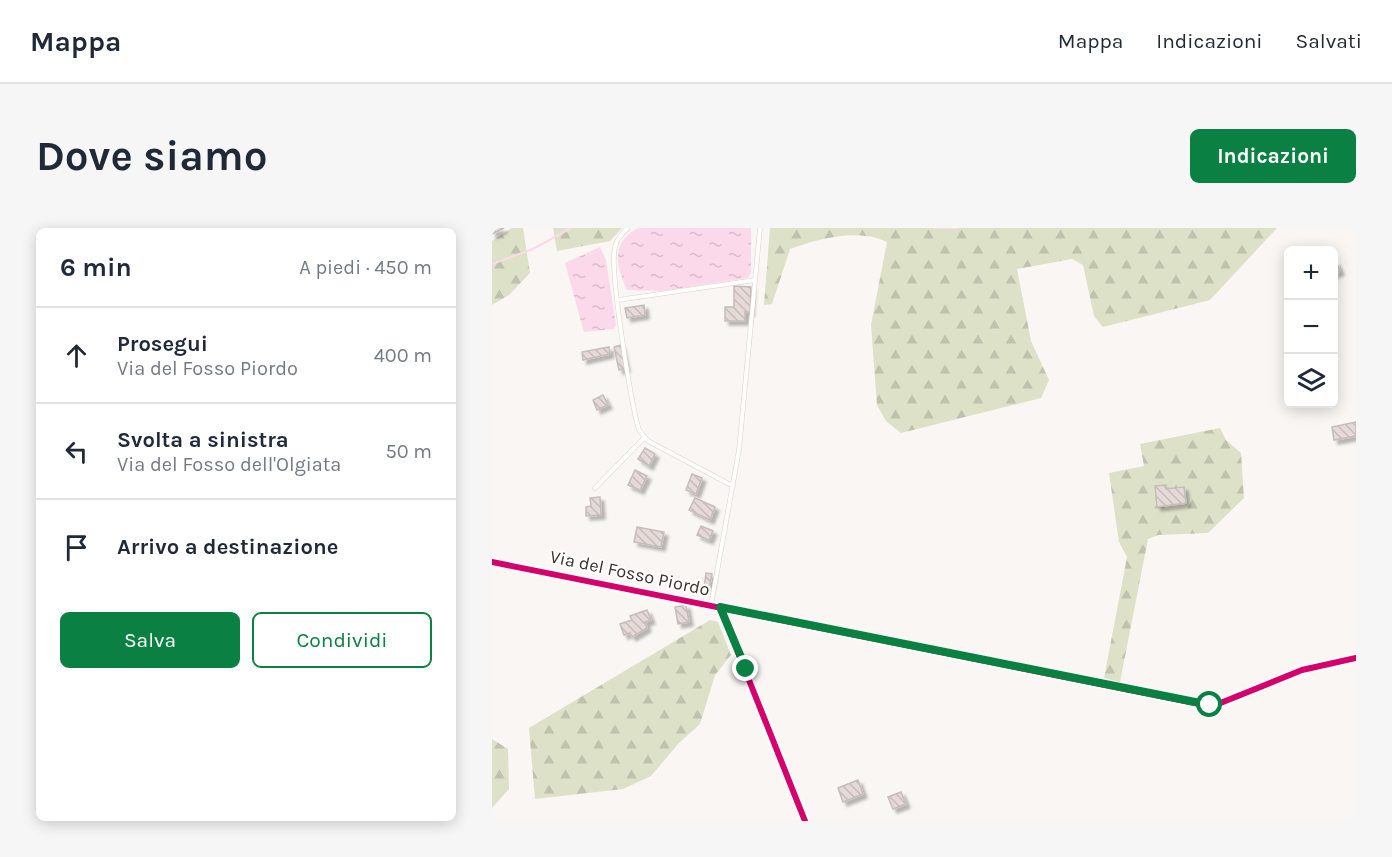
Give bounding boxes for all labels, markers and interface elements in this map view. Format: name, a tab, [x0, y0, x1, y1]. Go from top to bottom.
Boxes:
text: Mappa	[30, 25, 121, 58]
text: Mappa	[1058, 29, 1123, 53]
text: Indicazioni	[1156, 29, 1263, 53]
text: Salvati	[1296, 29, 1362, 53]
button: Indicazioni	[1190, 129, 1356, 183]
text: Dove siamo	[36, 131, 267, 181]
map controls	[1284, 246, 1338, 408]
button: +	[1284, 246, 1338, 300]
text: 6 min	[60, 252, 132, 283]
text: A piedi · 450 m	[299, 256, 432, 279]
button: −	[1284, 300, 1338, 354]
text: Prosegui	[117, 331, 208, 357]
icon: ahead	[60, 339, 93, 372]
text: 400 m	[374, 344, 432, 367]
button: layers	[1284, 354, 1338, 408]
text: Via del Fosso Piordo	[117, 357, 298, 380]
text: Svolta a sinistra	[117, 427, 289, 453]
icon: left	[60, 435, 93, 468]
text: 50 m	[385, 440, 432, 463]
text: Via del Fosso dell'Olgiata	[117, 453, 341, 476]
icon: arrive	[60, 531, 93, 564]
text: Arrivo a destinazione	[117, 534, 338, 560]
street label: Via del Fosso Piordo	[548, 545, 712, 601]
button: Salva	[60, 612, 240, 668]
button: Condividi	[252, 612, 432, 668]
route end	[732, 655, 758, 681]
route start	[1196, 691, 1222, 717]

